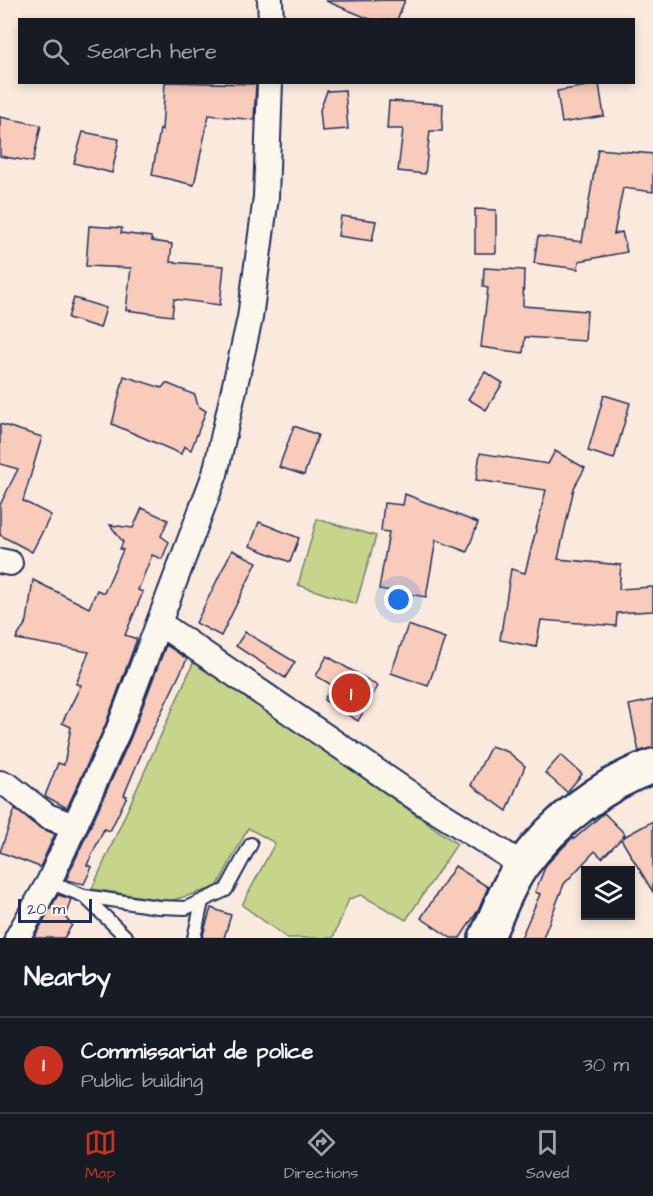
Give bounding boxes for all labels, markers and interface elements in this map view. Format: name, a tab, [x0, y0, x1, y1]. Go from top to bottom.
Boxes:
search box	[18, 18, 635, 84]
icon: search	[39, 35, 72, 68]
text: Search here	[87, 36, 217, 67]
your location	[384, 585, 413, 614]
pin: 1	[332, 670, 370, 716]
map controls	[581, 866, 635, 920]
button: layers	[581, 866, 635, 920]
scale bar	[18, 896, 92, 924]
text: 20 m	[27, 898, 65, 920]
text: Nearby	[24, 959, 111, 995]
text: Commissariat de police	[81, 1036, 313, 1067]
text: 1	[42, 1051, 45, 1079]
text: 30 m	[583, 1051, 629, 1079]
text: Public building	[81, 1067, 203, 1095]
tab: Map	[84, 1126, 117, 1184]
tab: Directions	[284, 1126, 358, 1184]
tab: Saved	[526, 1126, 569, 1184]

